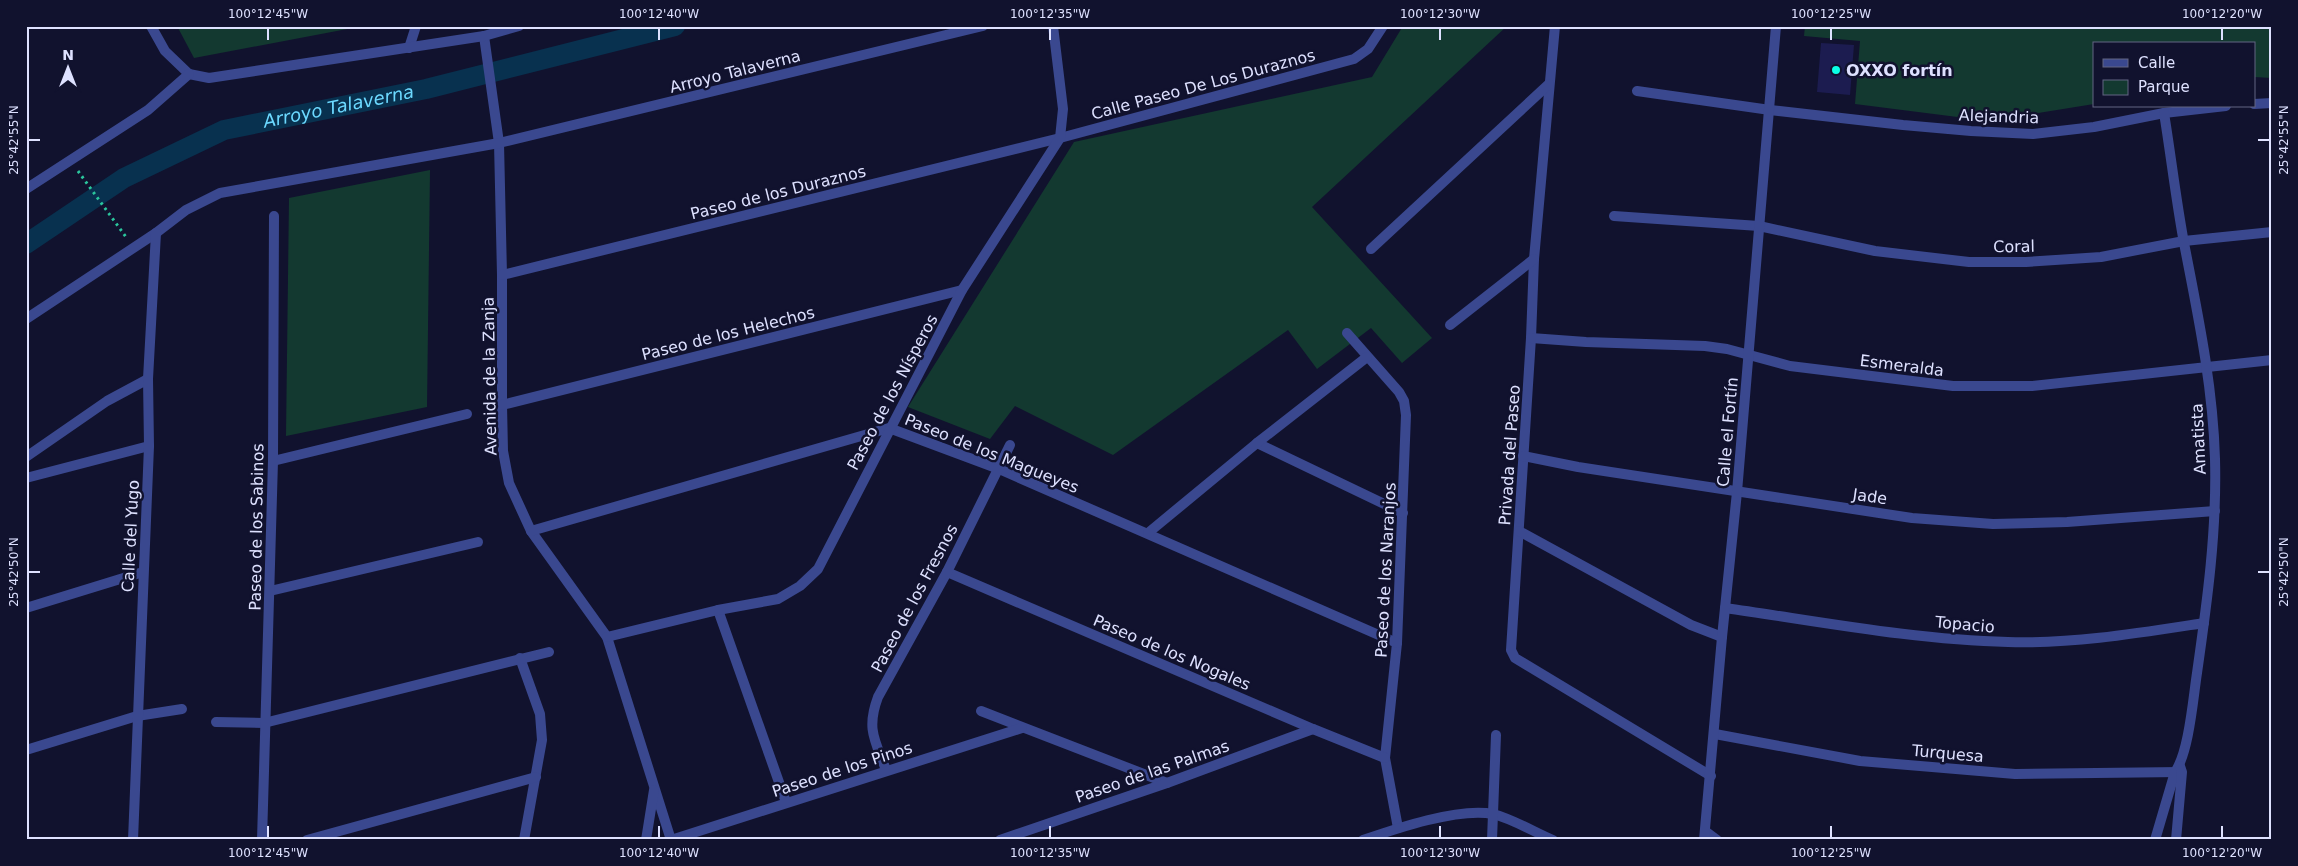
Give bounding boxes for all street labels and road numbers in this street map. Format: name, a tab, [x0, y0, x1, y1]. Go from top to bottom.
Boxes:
street label: Calle Paseo De Los Duraznos	[1089, 45, 1317, 124]
street label: Arroyo Talaverna	[668, 46, 803, 97]
street label: Alejandria	[1958, 106, 2040, 127]
street label: Paseo de los Duraznos	[688, 161, 868, 223]
street label: Coral	[1993, 237, 2035, 256]
street label: Avenida de la Zanja	[479, 297, 500, 455]
street label: Paseo de los Helechos	[640, 303, 817, 364]
street label: Paseo de los Nísperos	[843, 311, 942, 473]
street label: Esmeralda	[1859, 351, 1945, 380]
street label: Calle el Fortín	[1713, 376, 1742, 488]
street label: Privada del Paseo	[1495, 384, 1524, 526]
street label: Amatista	[2187, 403, 2210, 475]
street label: Paseo de los Magueyes	[902, 410, 1082, 497]
street label: Paseo de los Sabinos	[246, 443, 267, 611]
street label: Calle del Yugo	[118, 479, 143, 593]
street label: Paseo de los Naranjos	[1371, 482, 1400, 658]
street label: Jade	[1851, 485, 1888, 508]
street label: Paseo de los Fresnos	[867, 521, 962, 676]
street label: Paseo de los Nogales	[1090, 611, 1253, 694]
street label: Topacio	[1933, 612, 1996, 637]
street label: Paseo de las Palmas	[1073, 736, 1232, 807]
street label: Paseo de los Pinos	[770, 738, 915, 801]
street label: Turquesa	[1910, 741, 1985, 766]

